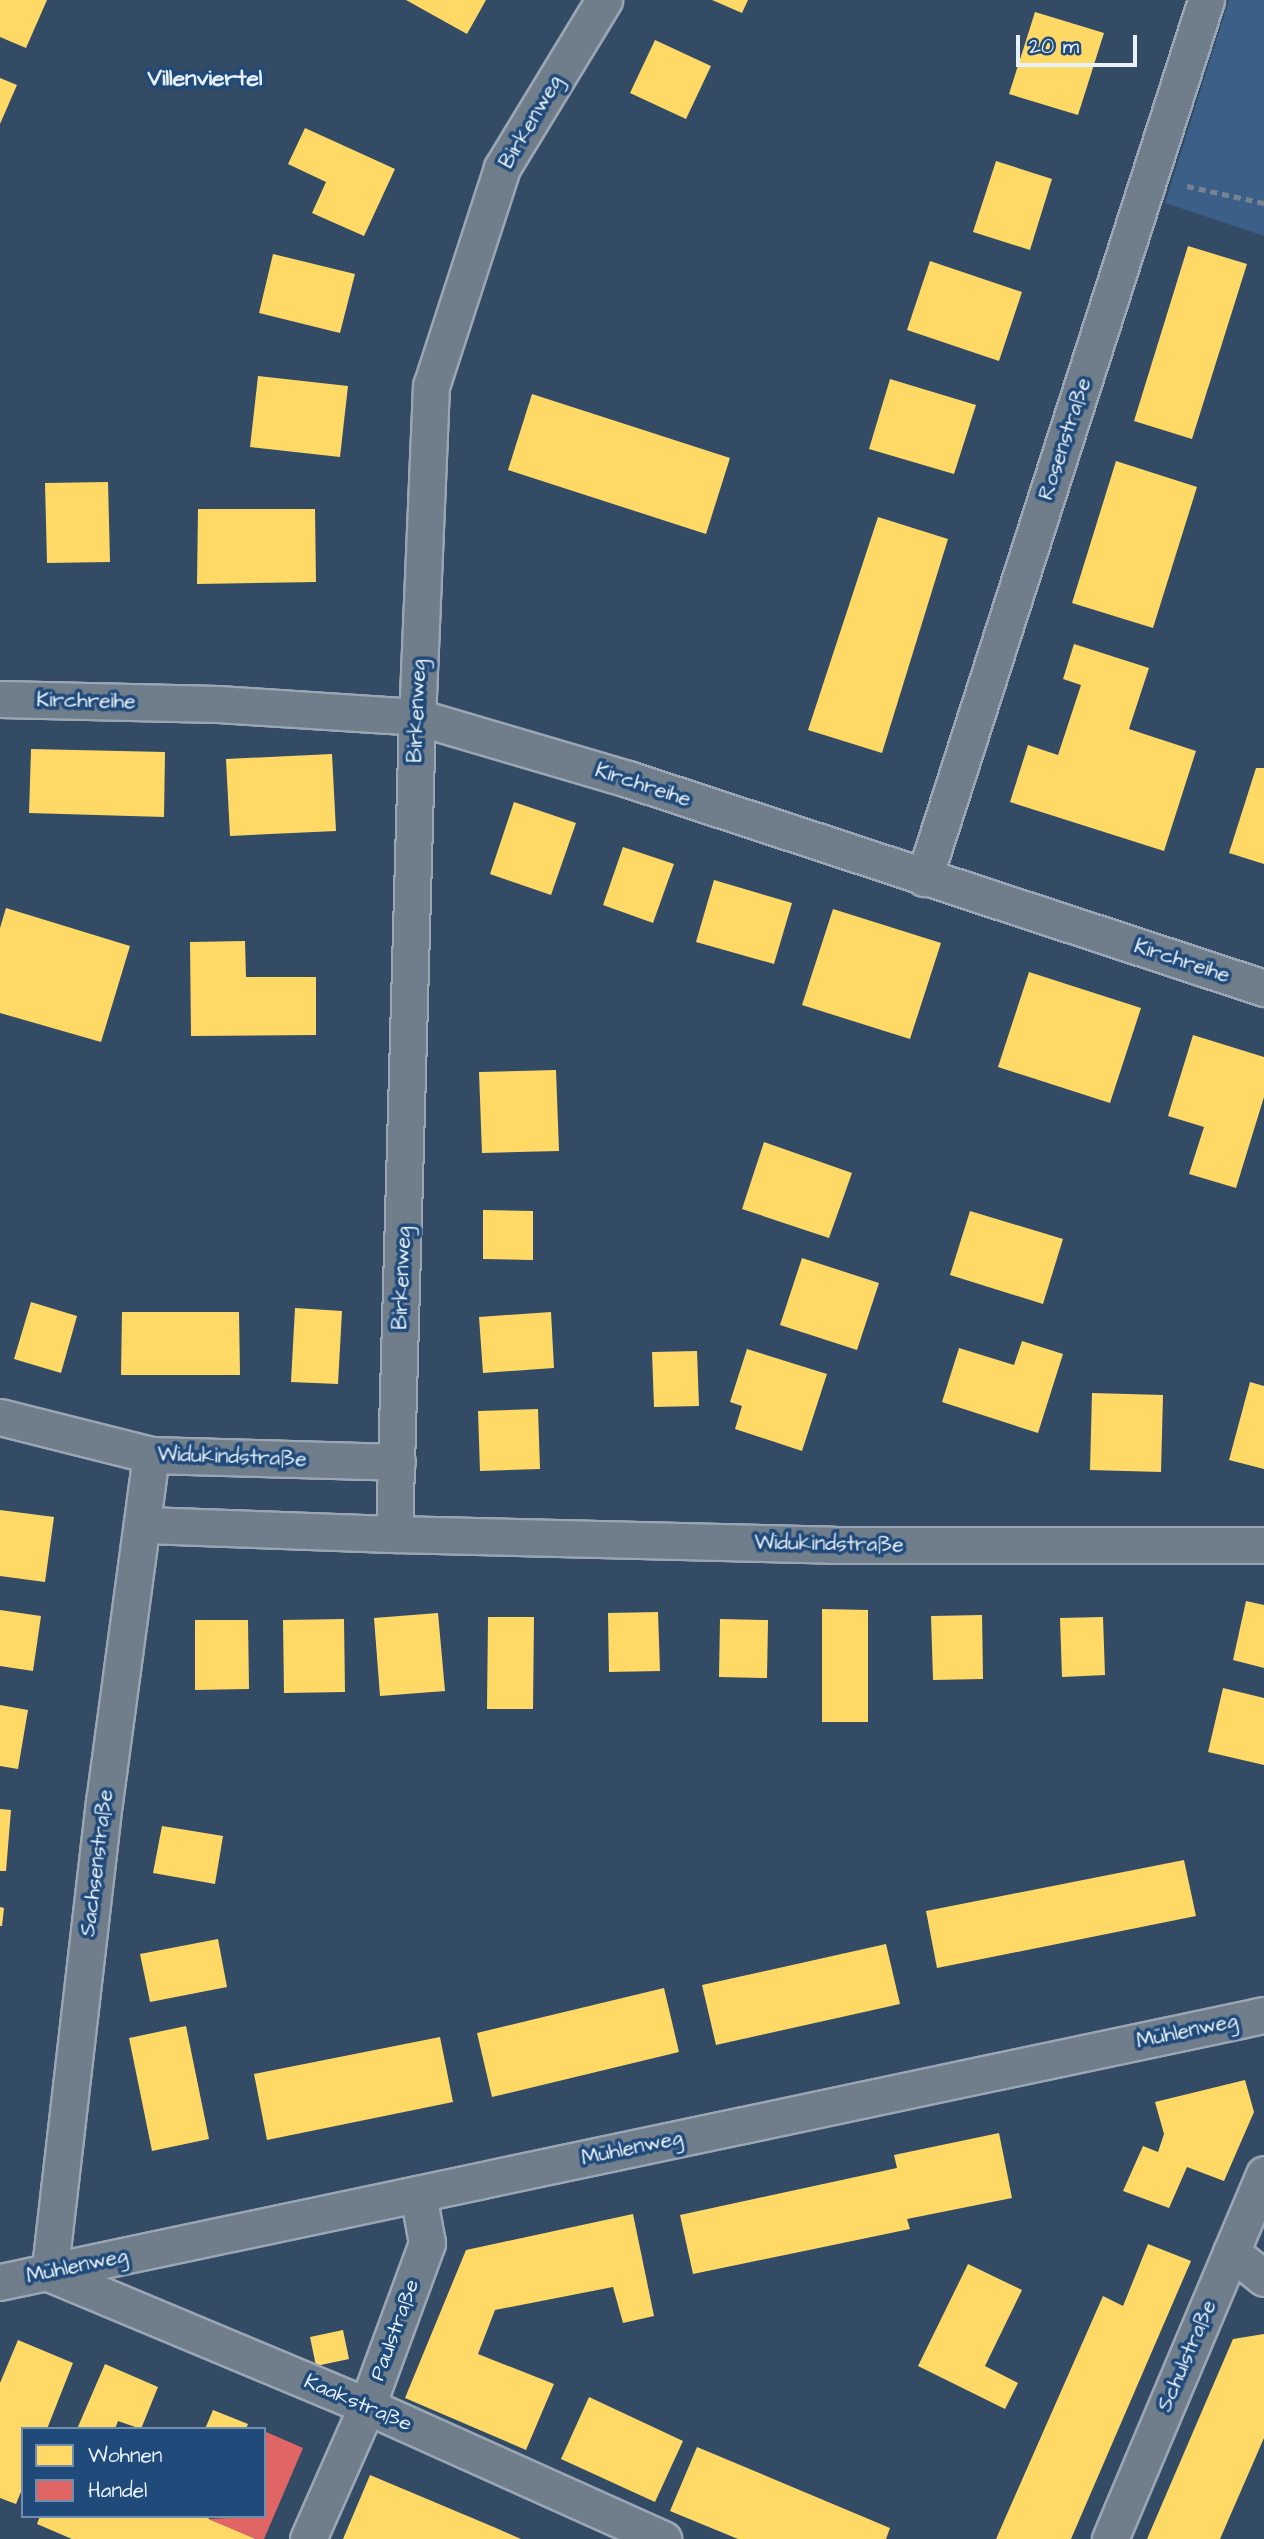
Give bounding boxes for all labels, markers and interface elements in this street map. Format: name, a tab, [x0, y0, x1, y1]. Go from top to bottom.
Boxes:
scale bar	[1019, 21, 1140, 65]
text: 20 m	[1029, 32, 1079, 61]
district label: Villenviertel	[148, 64, 262, 92]
street label: Birkenweg	[494, 71, 568, 173]
street label: Rosenstraße	[1033, 375, 1097, 503]
street label: Birkenweg	[403, 659, 431, 763]
street label: Kirchreihe	[36, 688, 136, 714]
street label: Kirchreihe	[592, 758, 694, 812]
street label: Kirchreihe	[1131, 934, 1233, 988]
street label: Birkenweg	[388, 1226, 416, 1330]
street label: Widukindstraße	[157, 1442, 307, 1472]
street label: Widukindstraße	[754, 1530, 904, 1558]
street label: Sachsenstraße	[75, 1788, 119, 1938]
street label: Mühlenweg	[1134, 2008, 1240, 2054]
street label: Mühlenweg	[579, 2125, 685, 2171]
street label: Mühlenweg	[24, 2243, 130, 2289]
street label: Paulstraße	[365, 2276, 425, 2384]
street label: Schulstraße	[1152, 2296, 1222, 2416]
street label: Kaakstraße	[300, 2369, 416, 2437]
legend	[21, 2427, 266, 2518]
text: Wohnen	[88, 2441, 162, 2470]
text: Handel	[88, 2476, 147, 2505]

